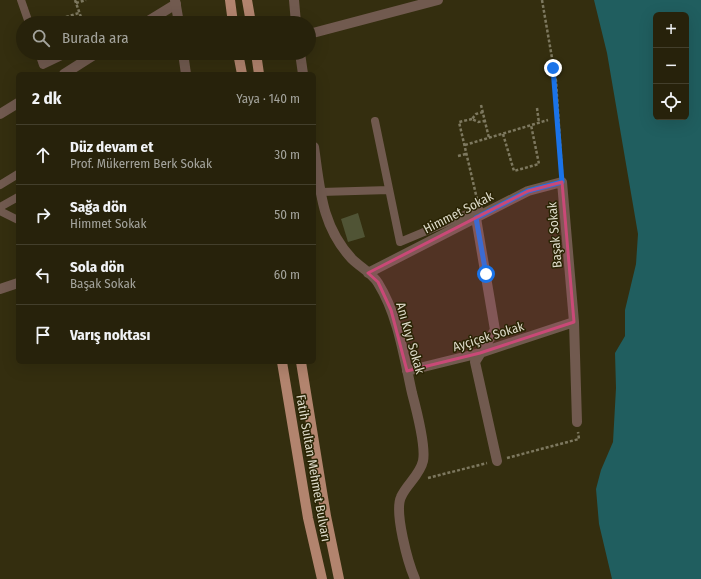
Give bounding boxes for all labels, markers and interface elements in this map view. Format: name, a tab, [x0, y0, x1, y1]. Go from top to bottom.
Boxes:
map controls	[653, 12, 689, 120]
button: +	[653, 12, 689, 48]
search box	[16, 16, 316, 60]
icon: search	[30, 27, 52, 49]
text: Burada ara	[62, 29, 129, 47]
button: −	[653, 48, 689, 84]
route end	[544, 59, 562, 77]
button: locate	[653, 84, 689, 120]
text: 2 dk	[32, 88, 61, 109]
text: Yaya · 140 m	[236, 91, 300, 106]
text: Düz devam et	[70, 138, 153, 156]
icon: ahead	[32, 144, 54, 166]
text: 30 m	[274, 147, 300, 162]
text: Prof. Mükerrem Berk Sokak	[70, 156, 212, 171]
street label: Himmet Sokak	[421, 188, 497, 236]
text: Sağa dön	[70, 198, 127, 216]
street label: Başak Sokak	[544, 201, 565, 268]
icon: right	[32, 204, 54, 226]
text: 50 m	[274, 207, 300, 222]
text: Himmet Sokak	[70, 216, 146, 231]
text: Sola dön	[70, 258, 124, 276]
icon: left	[32, 264, 54, 286]
route start	[477, 265, 495, 283]
text: 60 m	[274, 267, 300, 282]
text: Başak Sokak	[70, 276, 136, 291]
street label: Anı Kıyı Sokak	[393, 301, 428, 377]
street label: Ayçiçek Sokak	[451, 318, 527, 354]
icon: arrive	[32, 324, 54, 346]
text: Varış noktası	[70, 326, 150, 344]
street label: Fatih Sultan Mehmet Bulvarı	[293, 393, 334, 543]

